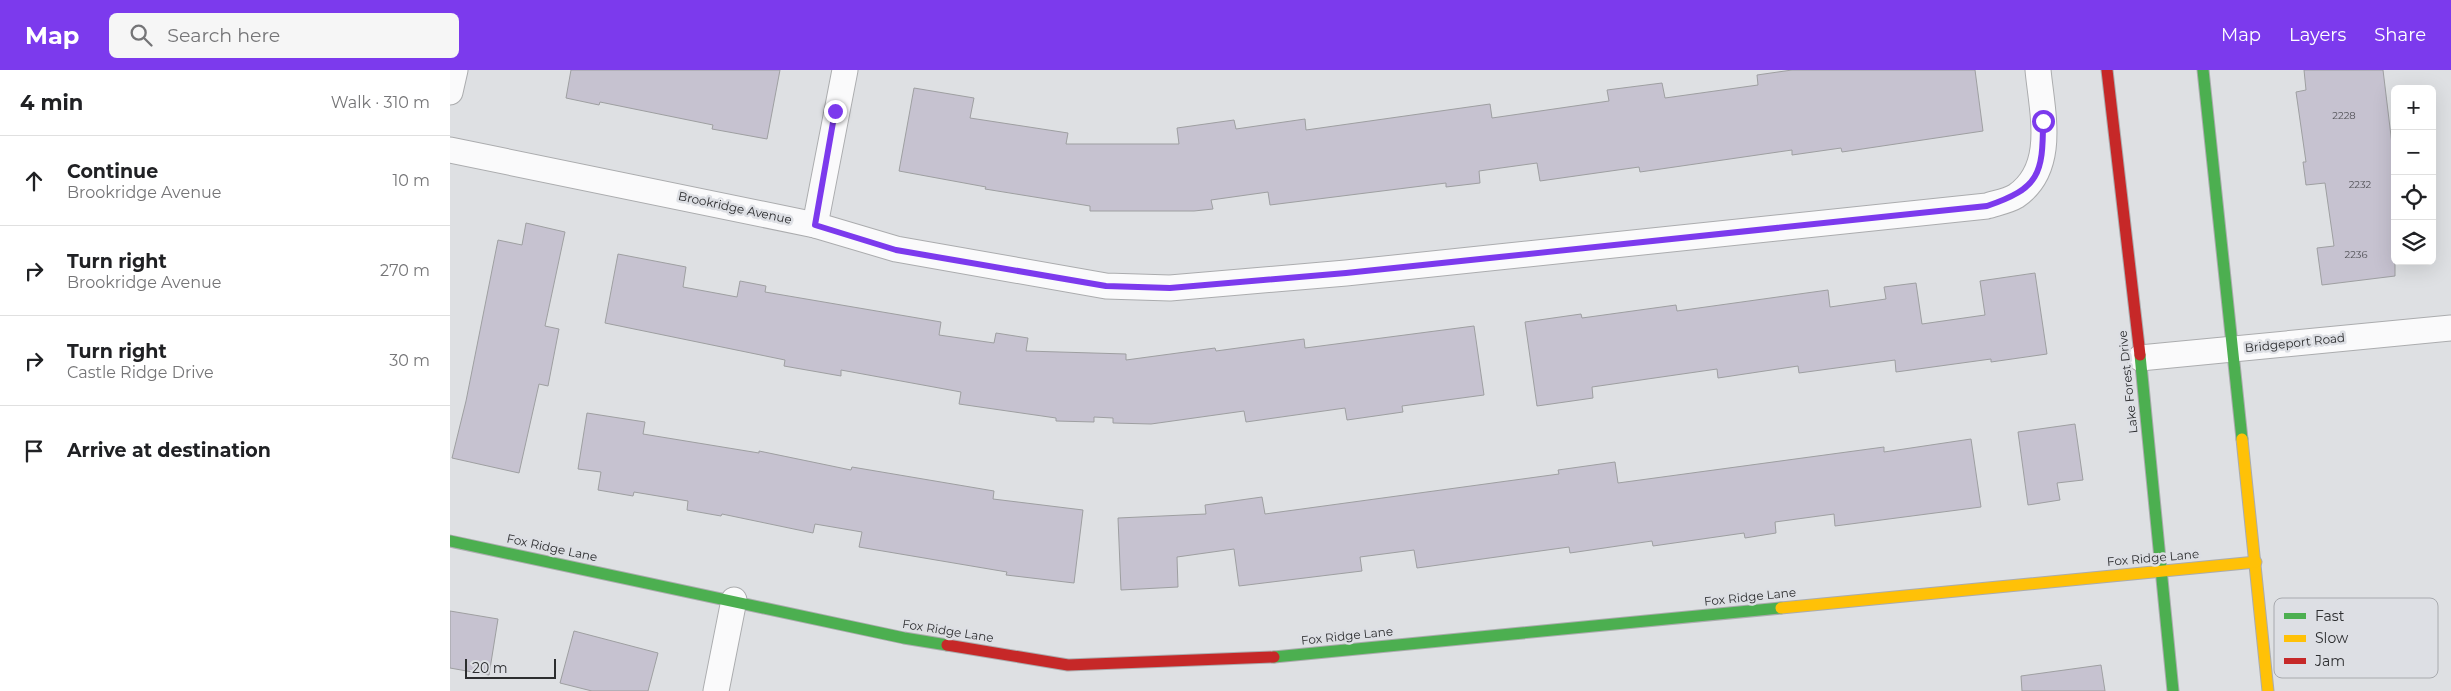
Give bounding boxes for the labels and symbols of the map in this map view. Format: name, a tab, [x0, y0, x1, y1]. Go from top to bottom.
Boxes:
route end	[824, 100, 847, 123]
house number: 2228	[2332, 109, 2356, 122]
route start	[2032, 110, 2055, 133]
house number: 2232	[2349, 178, 2372, 191]
street label: Brookridge Avenue	[677, 188, 793, 227]
house number: 2236	[2344, 248, 2368, 261]
street label: Lake Forest Drive	[2115, 330, 2140, 434]
street label: Bridgeport Road	[2244, 330, 2346, 355]
street label: Fox Ridge Lane	[505, 531, 599, 564]
street label: Fox Ridge Lane	[2106, 546, 2200, 569]
street label: Fox Ridge Lane	[1703, 584, 1797, 609]
legend	[2274, 598, 2438, 678]
text: Fast	[2315, 607, 2345, 625]
street label: Fox Ridge Lane	[901, 616, 995, 645]
street label: Fox Ridge Lane	[1300, 623, 1394, 648]
text: Slow	[2315, 629, 2349, 647]
text: Jam	[2314, 652, 2345, 670]
scale bar	[465, 656, 556, 679]

